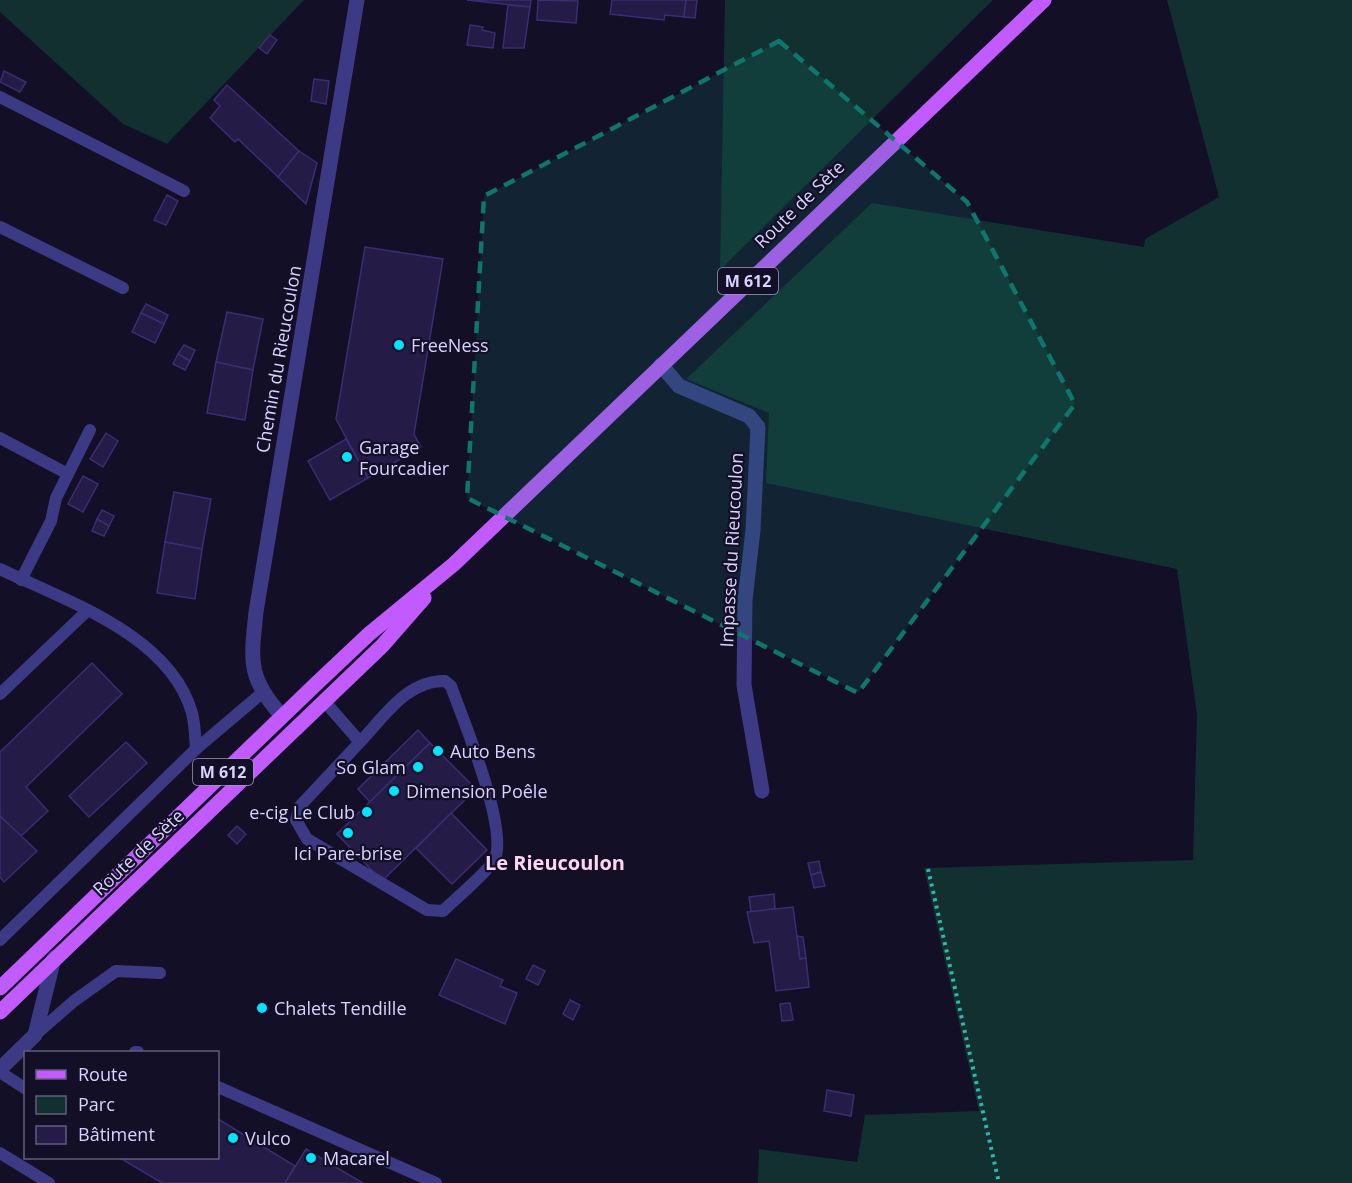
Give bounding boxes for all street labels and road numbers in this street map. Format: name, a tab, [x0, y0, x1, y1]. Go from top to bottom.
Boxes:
street label: Route de Sète	[749, 155, 849, 253]
street label: Chemin du Rieucoulon	[250, 263, 306, 455]
road number: M 612	[718, 268, 778, 294]
street label: Impasse du Rieucoulon	[714, 452, 748, 648]
road number: M 612	[193, 759, 253, 785]
street label: Route de Sète	[87, 804, 189, 900]

